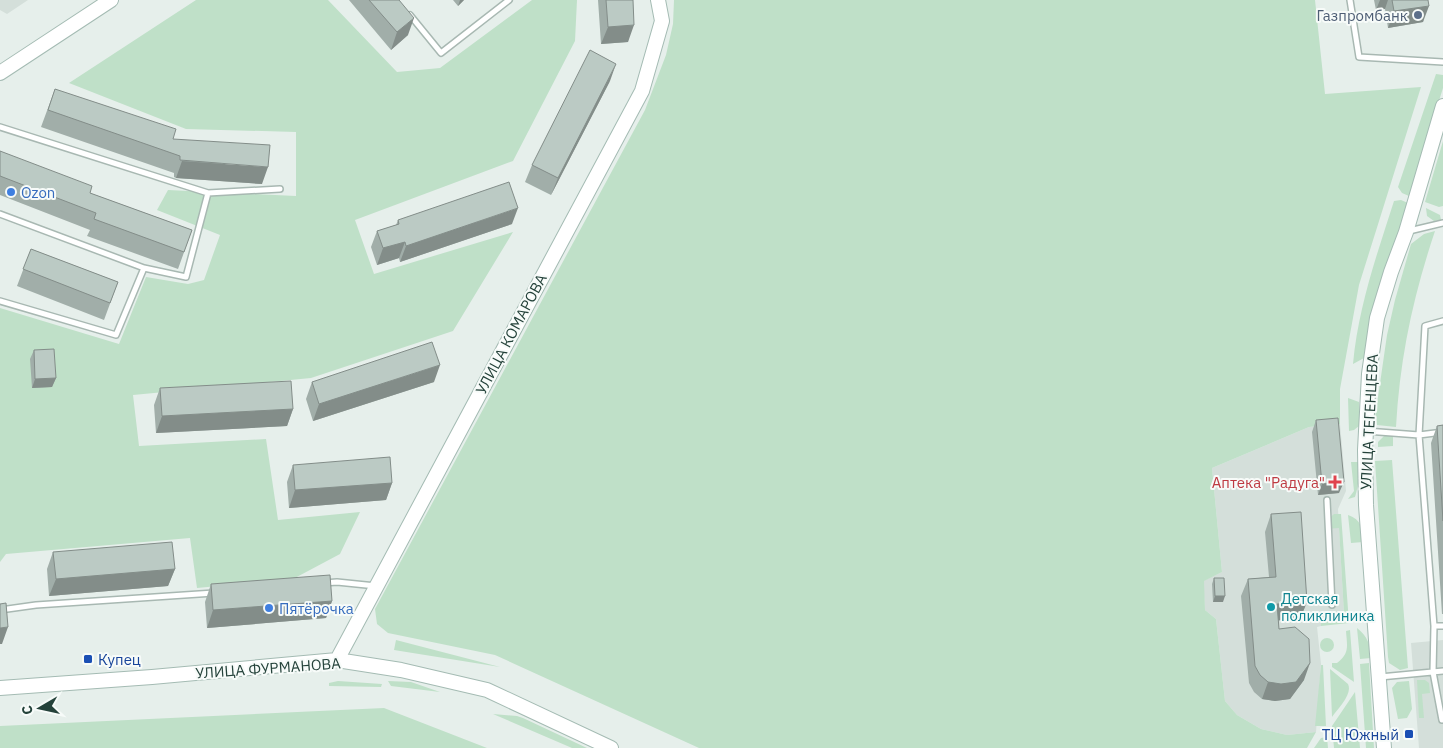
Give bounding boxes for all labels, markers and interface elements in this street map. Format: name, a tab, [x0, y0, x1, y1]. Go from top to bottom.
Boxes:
place label: Газпромбанк	[1317, 6, 1408, 25]
marker: Газпромбанк	[1412, 9, 1424, 21]
place label: Ozon	[21, 183, 55, 202]
marker: Ozon	[5, 186, 17, 198]
street label: УЛИЦА КОМАРОВА	[471, 270, 551, 398]
street label: УЛИЦА ТЕГЕНЦЕВА	[1356, 353, 1382, 491]
place label: Аптека "Радуга"	[1212, 473, 1325, 492]
marker: Аптека "Радуга"	[1329, 476, 1341, 488]
place label: Детская поликлиника	[1281, 589, 1375, 625]
place label: Пятёрочка	[279, 599, 354, 618]
marker: Детская поликлиника	[1265, 601, 1277, 613]
marker: Пятёрочка	[263, 602, 275, 614]
place label: Купец	[98, 650, 141, 669]
marker: Купец	[82, 653, 94, 665]
street label: УЛИЦА ФУРМАНОВА	[195, 653, 342, 683]
north arrow	[15, 683, 65, 733]
text: С	[18, 704, 37, 716]
place label: ТЦ Южный	[1322, 725, 1399, 744]
marker: ТЦ Южный	[1403, 728, 1415, 740]

